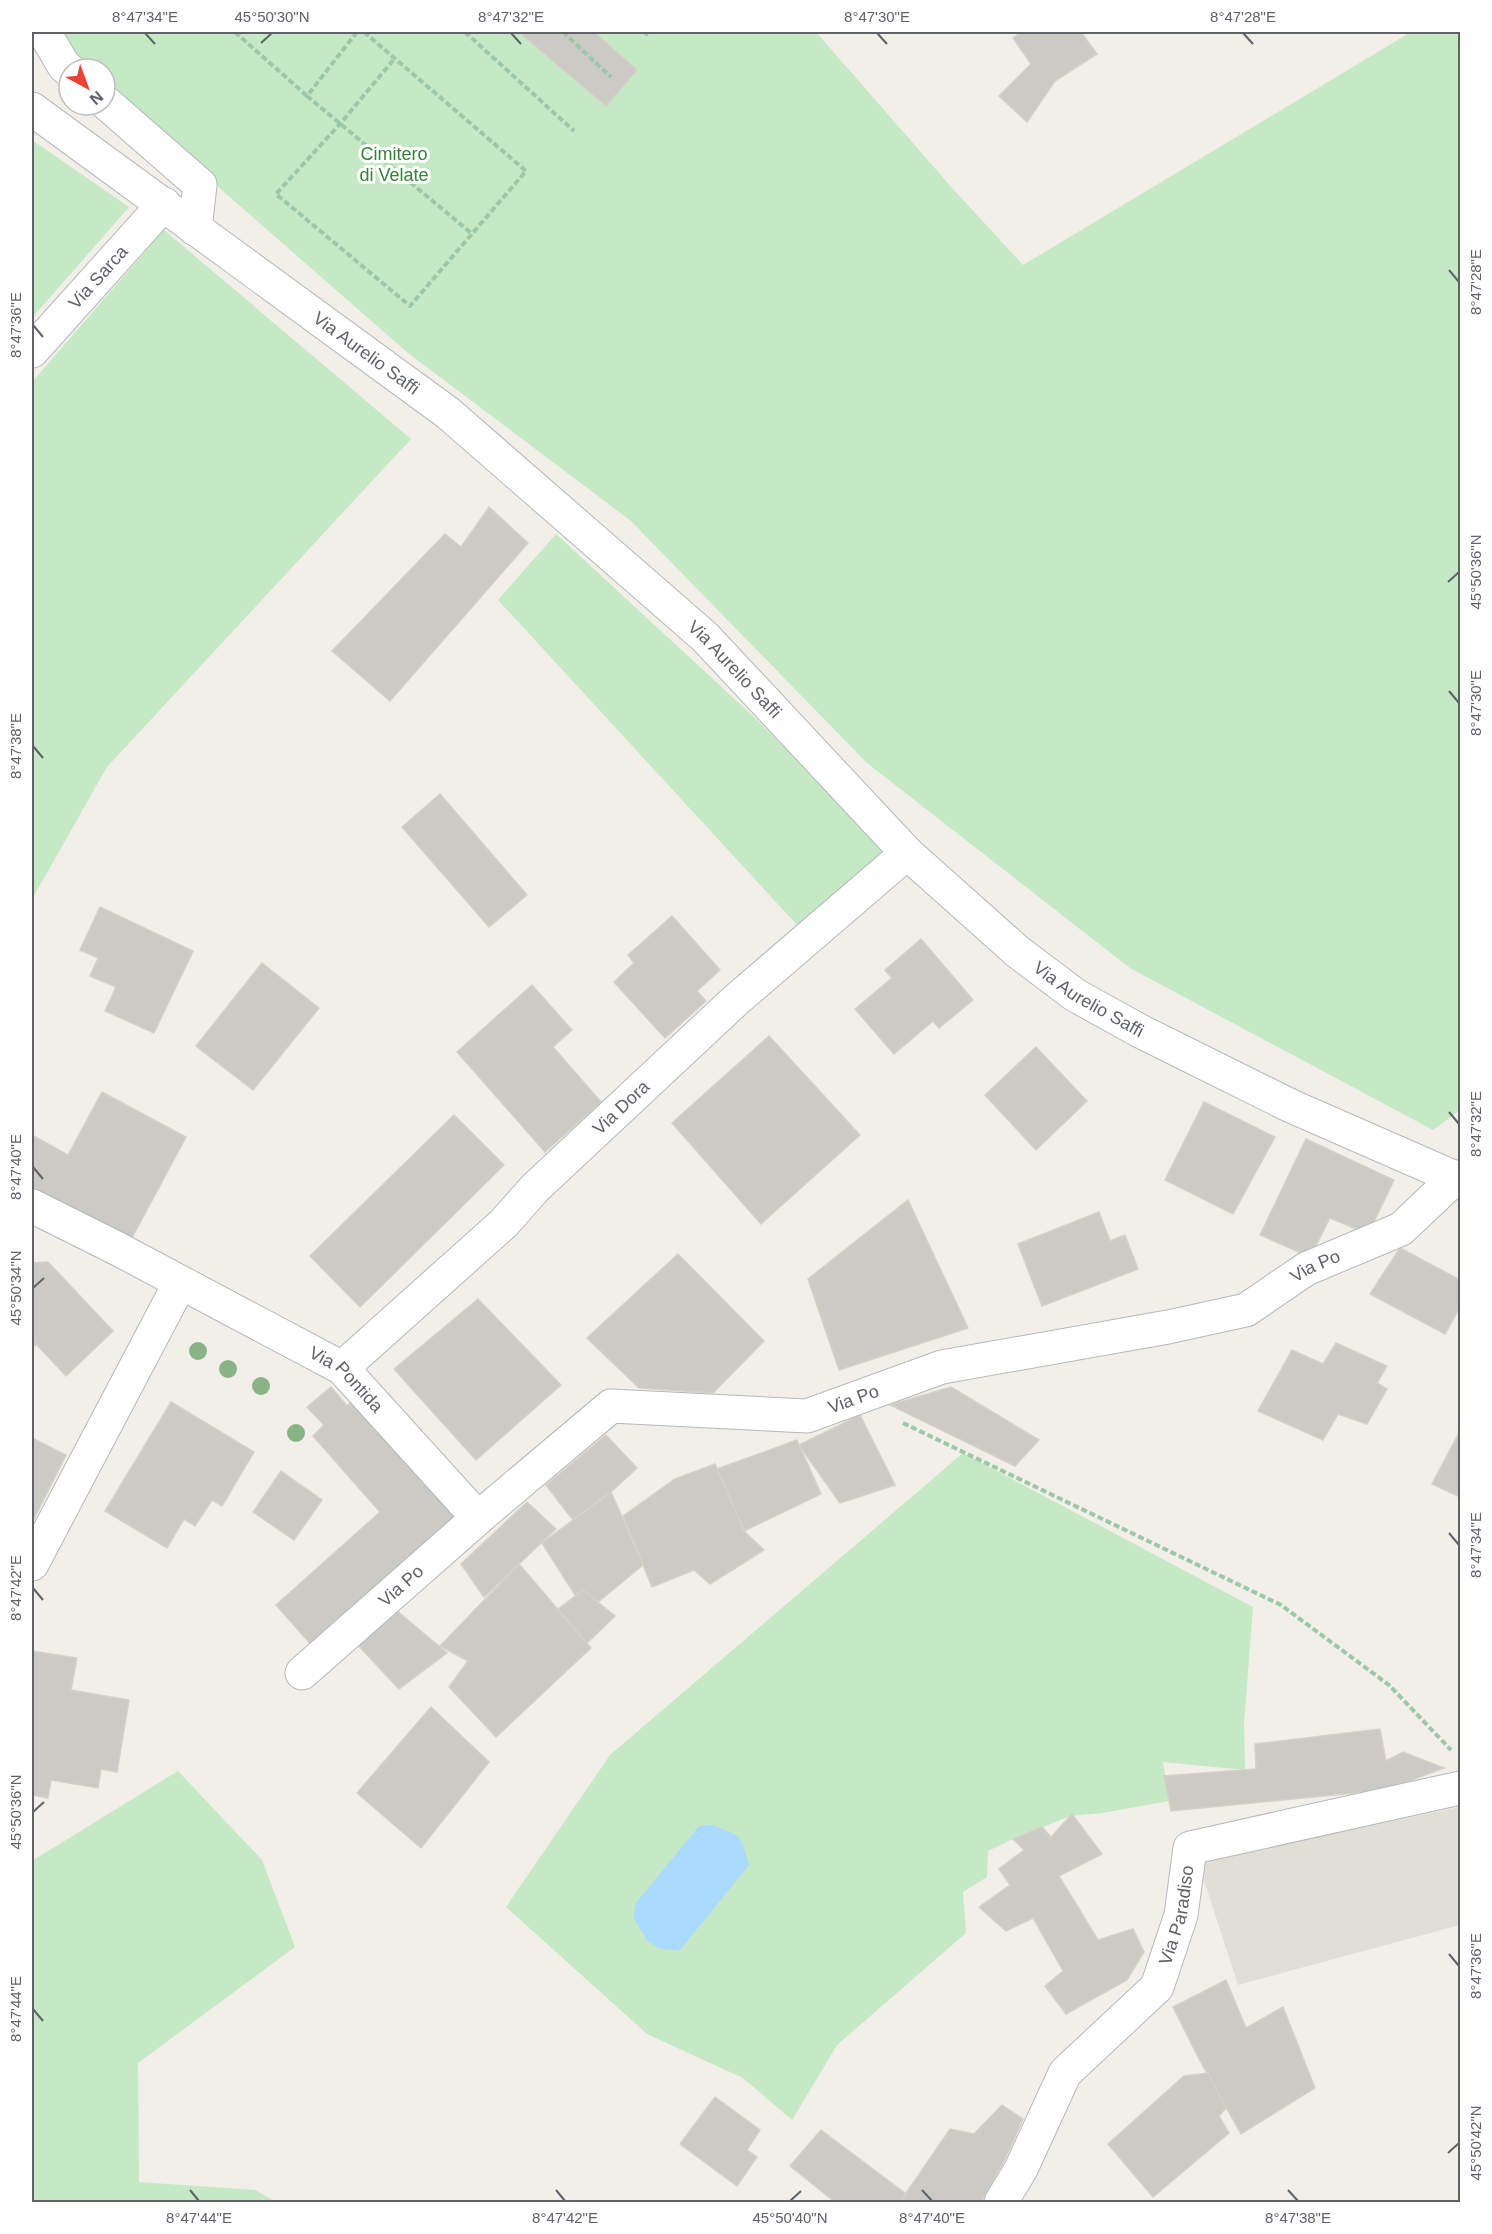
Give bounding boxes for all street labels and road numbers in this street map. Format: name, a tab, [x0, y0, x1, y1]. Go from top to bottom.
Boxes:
street label: Via Sarca	[65, 241, 132, 313]
street label: Via Aurelio Saffi	[309, 308, 423, 399]
street label: Via Aurelio Saffi	[684, 617, 785, 722]
street label: Via Aurelio Saffi	[1030, 957, 1147, 1041]
street label: Via Dora	[589, 1076, 654, 1139]
street label: Via Po	[1287, 1246, 1343, 1287]
street label: Via Pontida	[306, 1342, 388, 1417]
street label: Via Po	[825, 1381, 882, 1418]
street label: Via Po	[375, 1561, 427, 1611]
street label: Via Paradiso	[1155, 1864, 1198, 1967]

